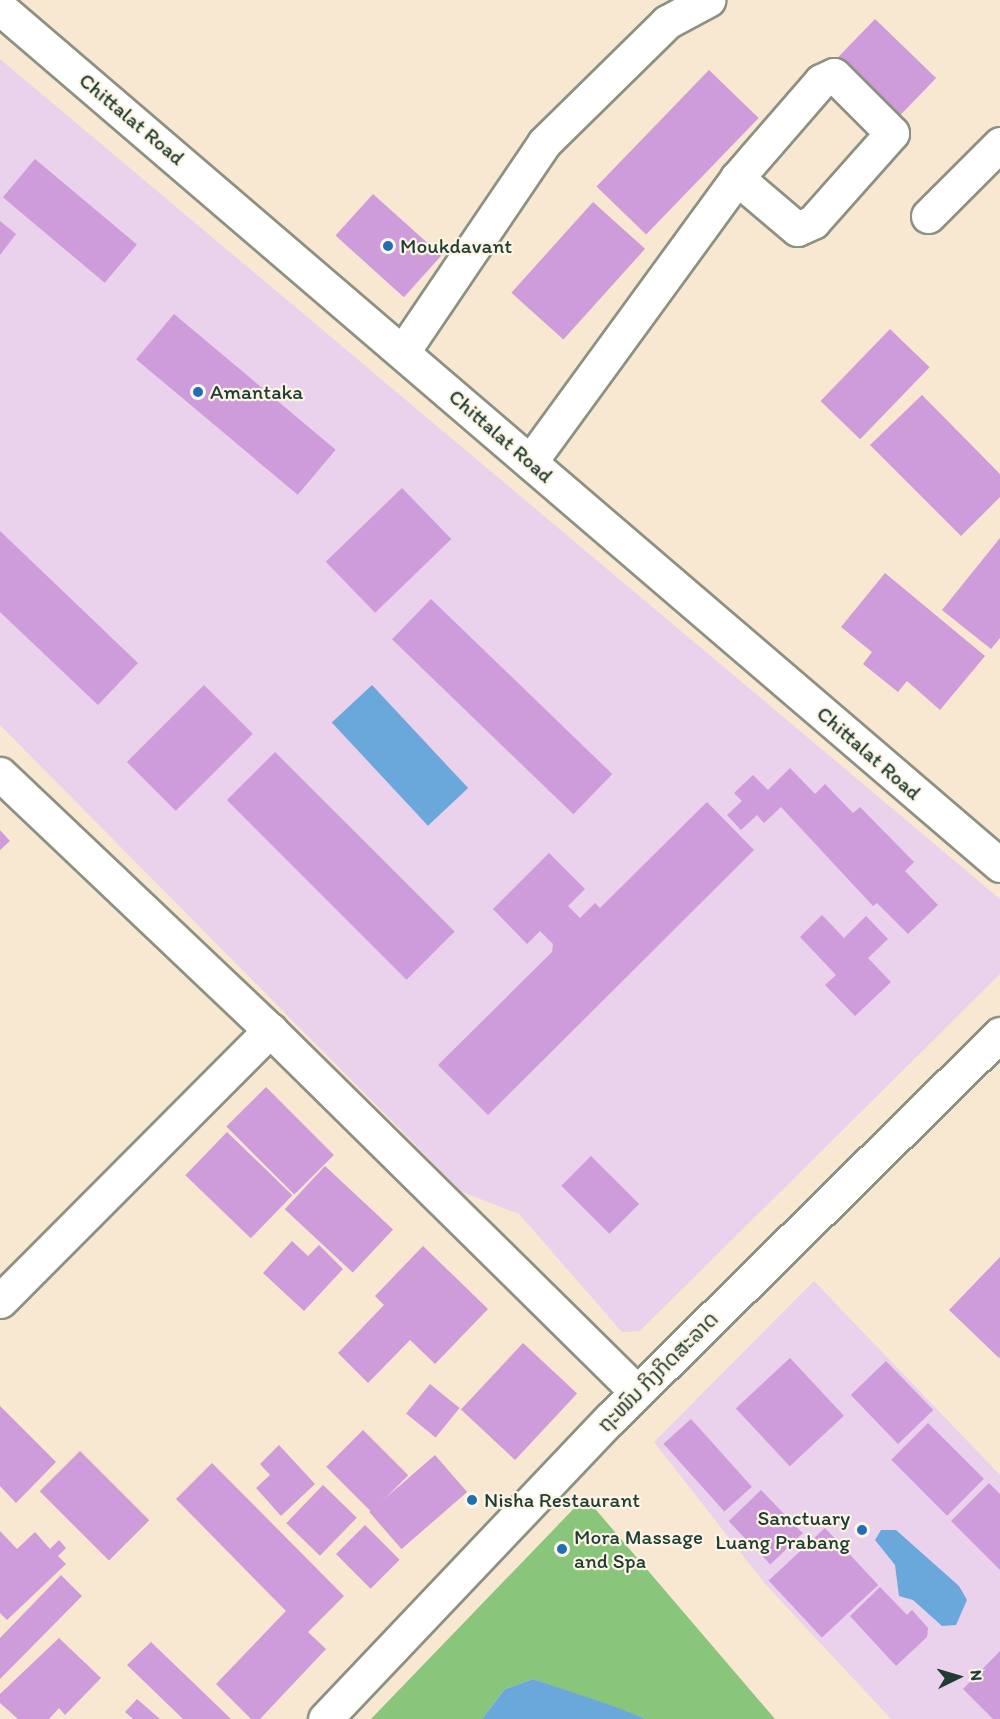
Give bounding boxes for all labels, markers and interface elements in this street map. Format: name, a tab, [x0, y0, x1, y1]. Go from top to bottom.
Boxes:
street label: Chittalat Road	[74, 68, 190, 170]
place label: Moukdavant	[400, 233, 512, 259]
marker: Moukdavant	[381, 239, 395, 253]
place label: Amantaka	[210, 379, 303, 405]
street label: Chittalat Road	[444, 384, 558, 488]
marker: Amantaka	[191, 385, 205, 399]
street label: Chittalat Road	[812, 701, 926, 805]
street label: ຖະໜົນ ກິງກິດສະລາດ	[592, 1306, 724, 1438]
place label: Nisha Restaurant	[484, 1487, 639, 1513]
marker: Nisha Restaurant	[465, 1493, 479, 1507]
place label: Sanctuary Luang Prabang	[715, 1505, 850, 1555]
marker: Sanctuary Luang Prabang	[855, 1523, 869, 1537]
place label: Mora Massage and Spa	[574, 1524, 702, 1574]
marker: Mora Massage and Spa	[555, 1542, 569, 1556]
north arrow	[928, 1647, 988, 1707]
text: N	[966, 1669, 986, 1682]

